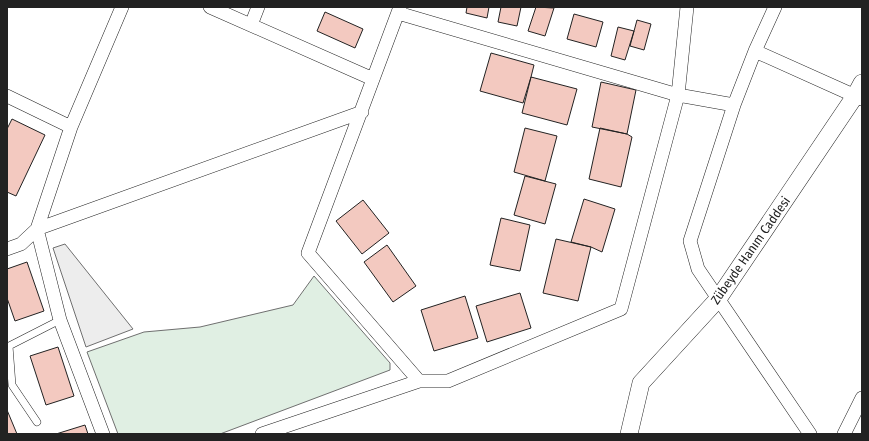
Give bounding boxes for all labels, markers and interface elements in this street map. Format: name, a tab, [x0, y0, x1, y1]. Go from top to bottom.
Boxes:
street label: Zübeyde Hanım Caddesi	[708, 194, 793, 307]

